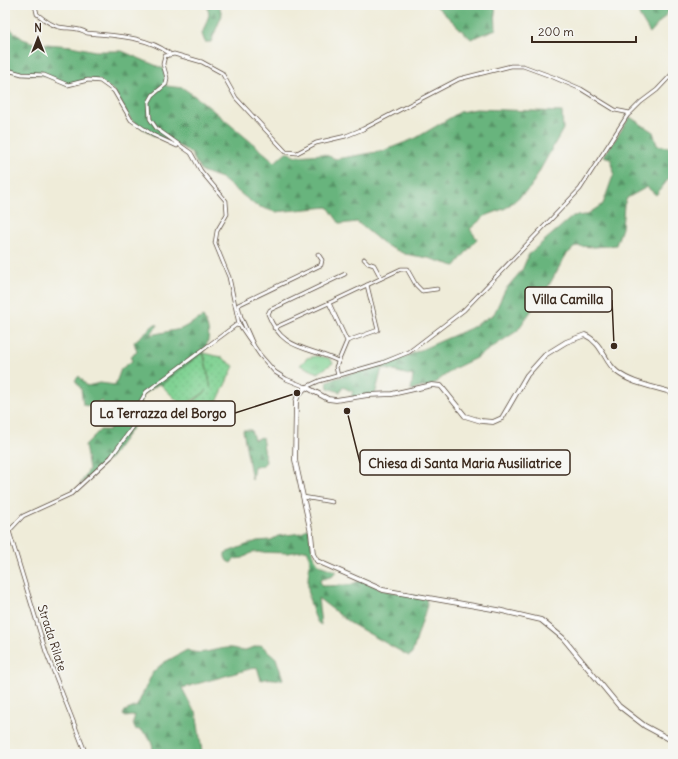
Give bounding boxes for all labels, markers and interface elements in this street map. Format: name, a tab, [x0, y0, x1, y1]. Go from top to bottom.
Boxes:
north arrow	[18, 18, 58, 58]
scale bar	[532, 18, 636, 44]
text: N	[34, 21, 42, 35]
text: 200 m	[538, 24, 574, 39]
callout: Villa Camilla	[525, 287, 612, 312]
text: Villa Camilla	[533, 291, 604, 308]
callout: La Terrazza del Borgo	[91, 401, 235, 426]
text: La Terrazza del Borgo	[99, 405, 227, 422]
callout: Chiesa di Santa Maria Ausiliatrice	[360, 450, 570, 475]
text: Chiesa di Santa Maria Ausiliatrice	[368, 455, 562, 472]
street label: Strada Rilate	[35, 603, 70, 673]

